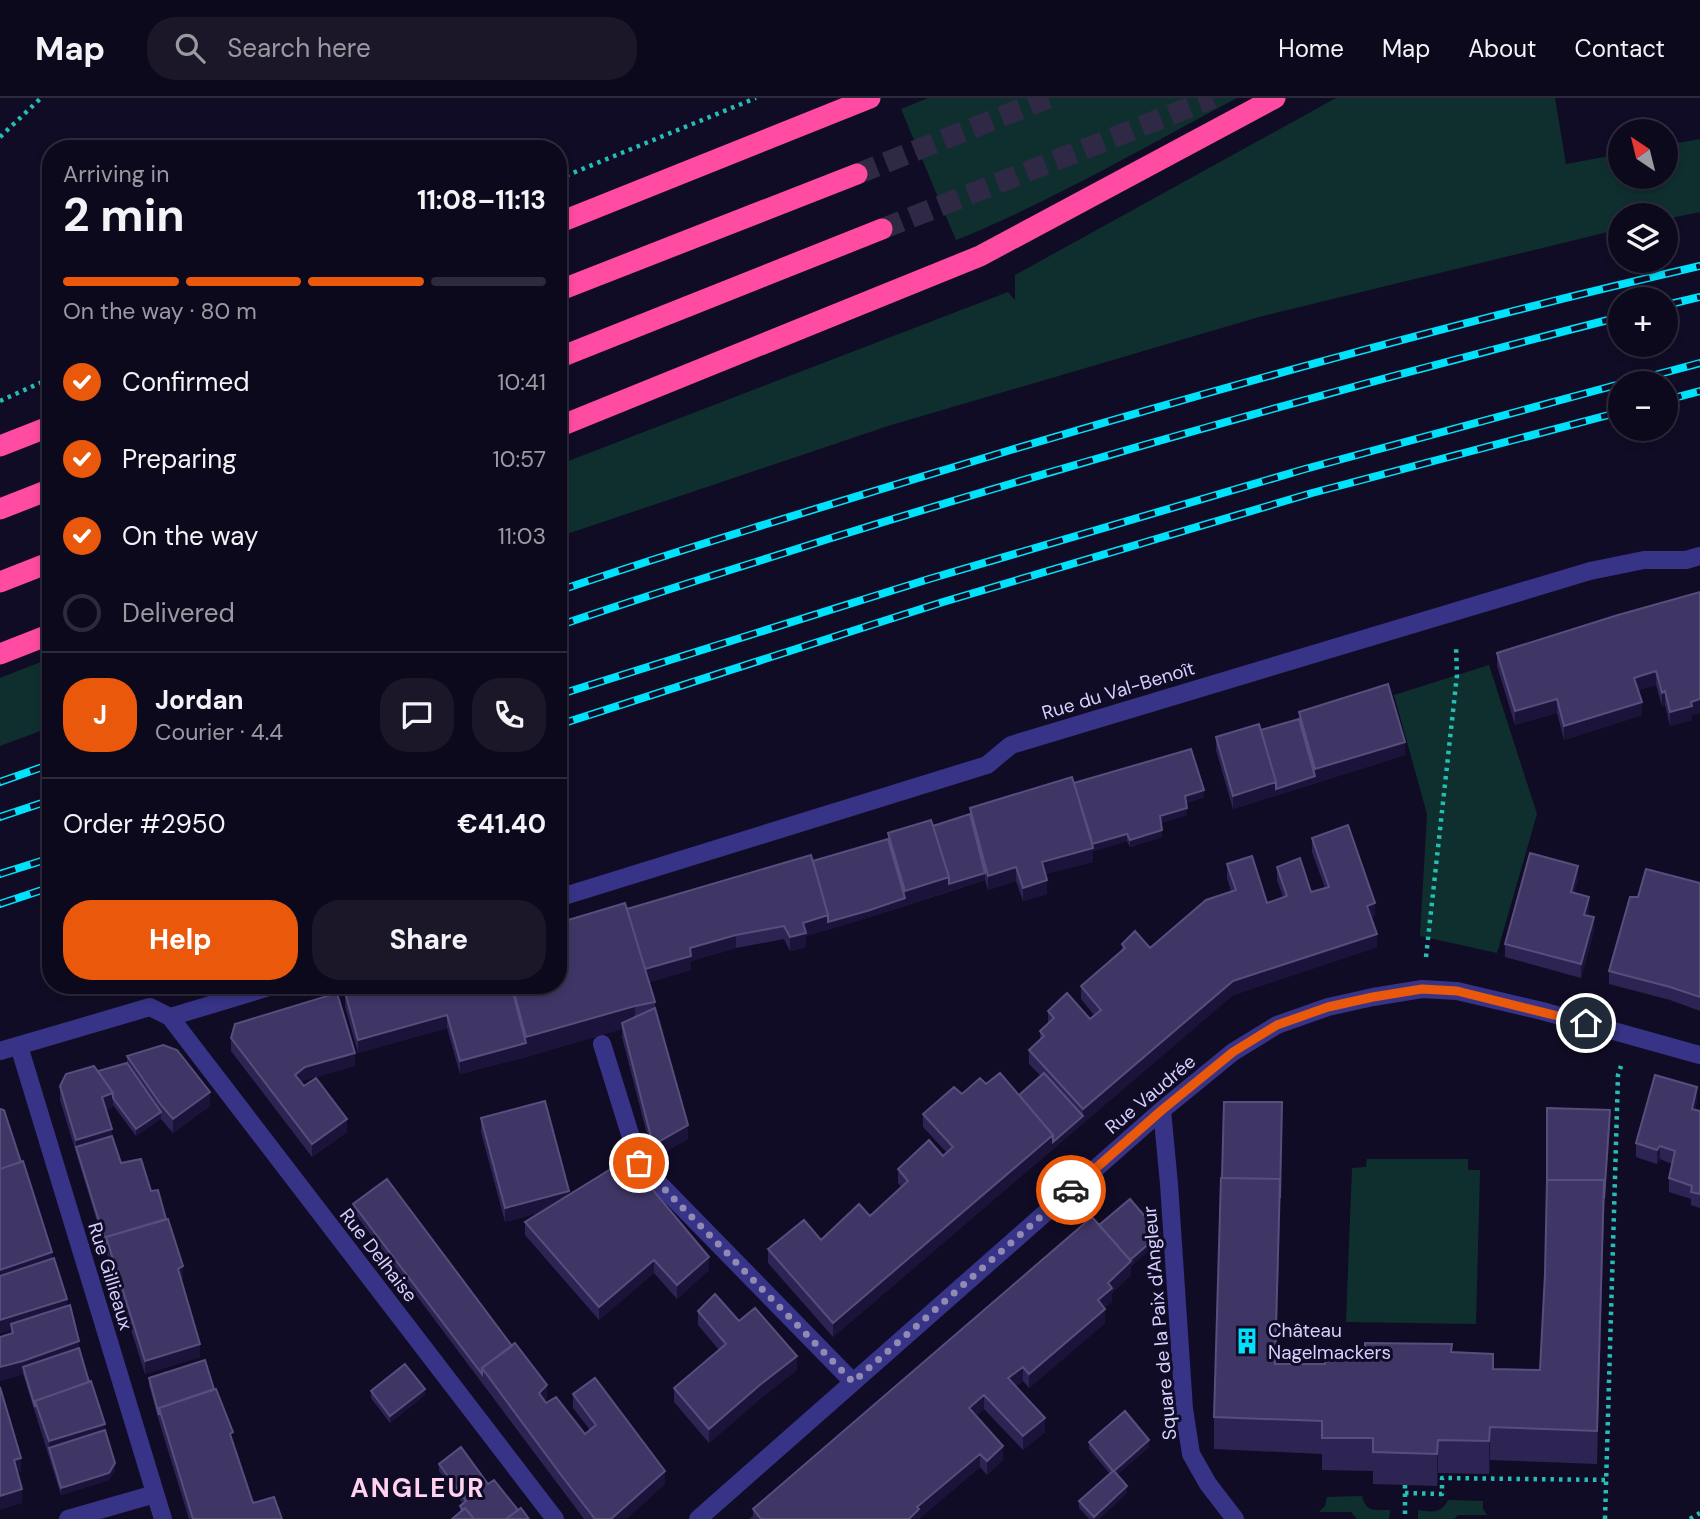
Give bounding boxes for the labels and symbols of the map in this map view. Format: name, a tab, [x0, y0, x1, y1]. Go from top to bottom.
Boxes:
north arrow	[1608, 119, 1678, 189]
street label: Rue du Val-Benoît	[1039, 655, 1198, 726]
pin	[1556, 993, 1616, 1053]
street label: Rue Vaudrée	[1100, 1049, 1201, 1140]
pin	[609, 1133, 669, 1193]
courier	[1036, 1155, 1106, 1225]
street label: Rue Delhaise	[334, 1203, 423, 1307]
street label: Square de la Paix d'Angleur	[1137, 1205, 1182, 1441]
street label: Rue Gillieaux	[82, 1219, 139, 1334]
place label: Château Nagelmackers	[1268, 1318, 1391, 1365]
building icon: Château Nagelmackers	[1232, 1326, 1262, 1356]
district label: ANGLEUR	[350, 1471, 486, 1505]

